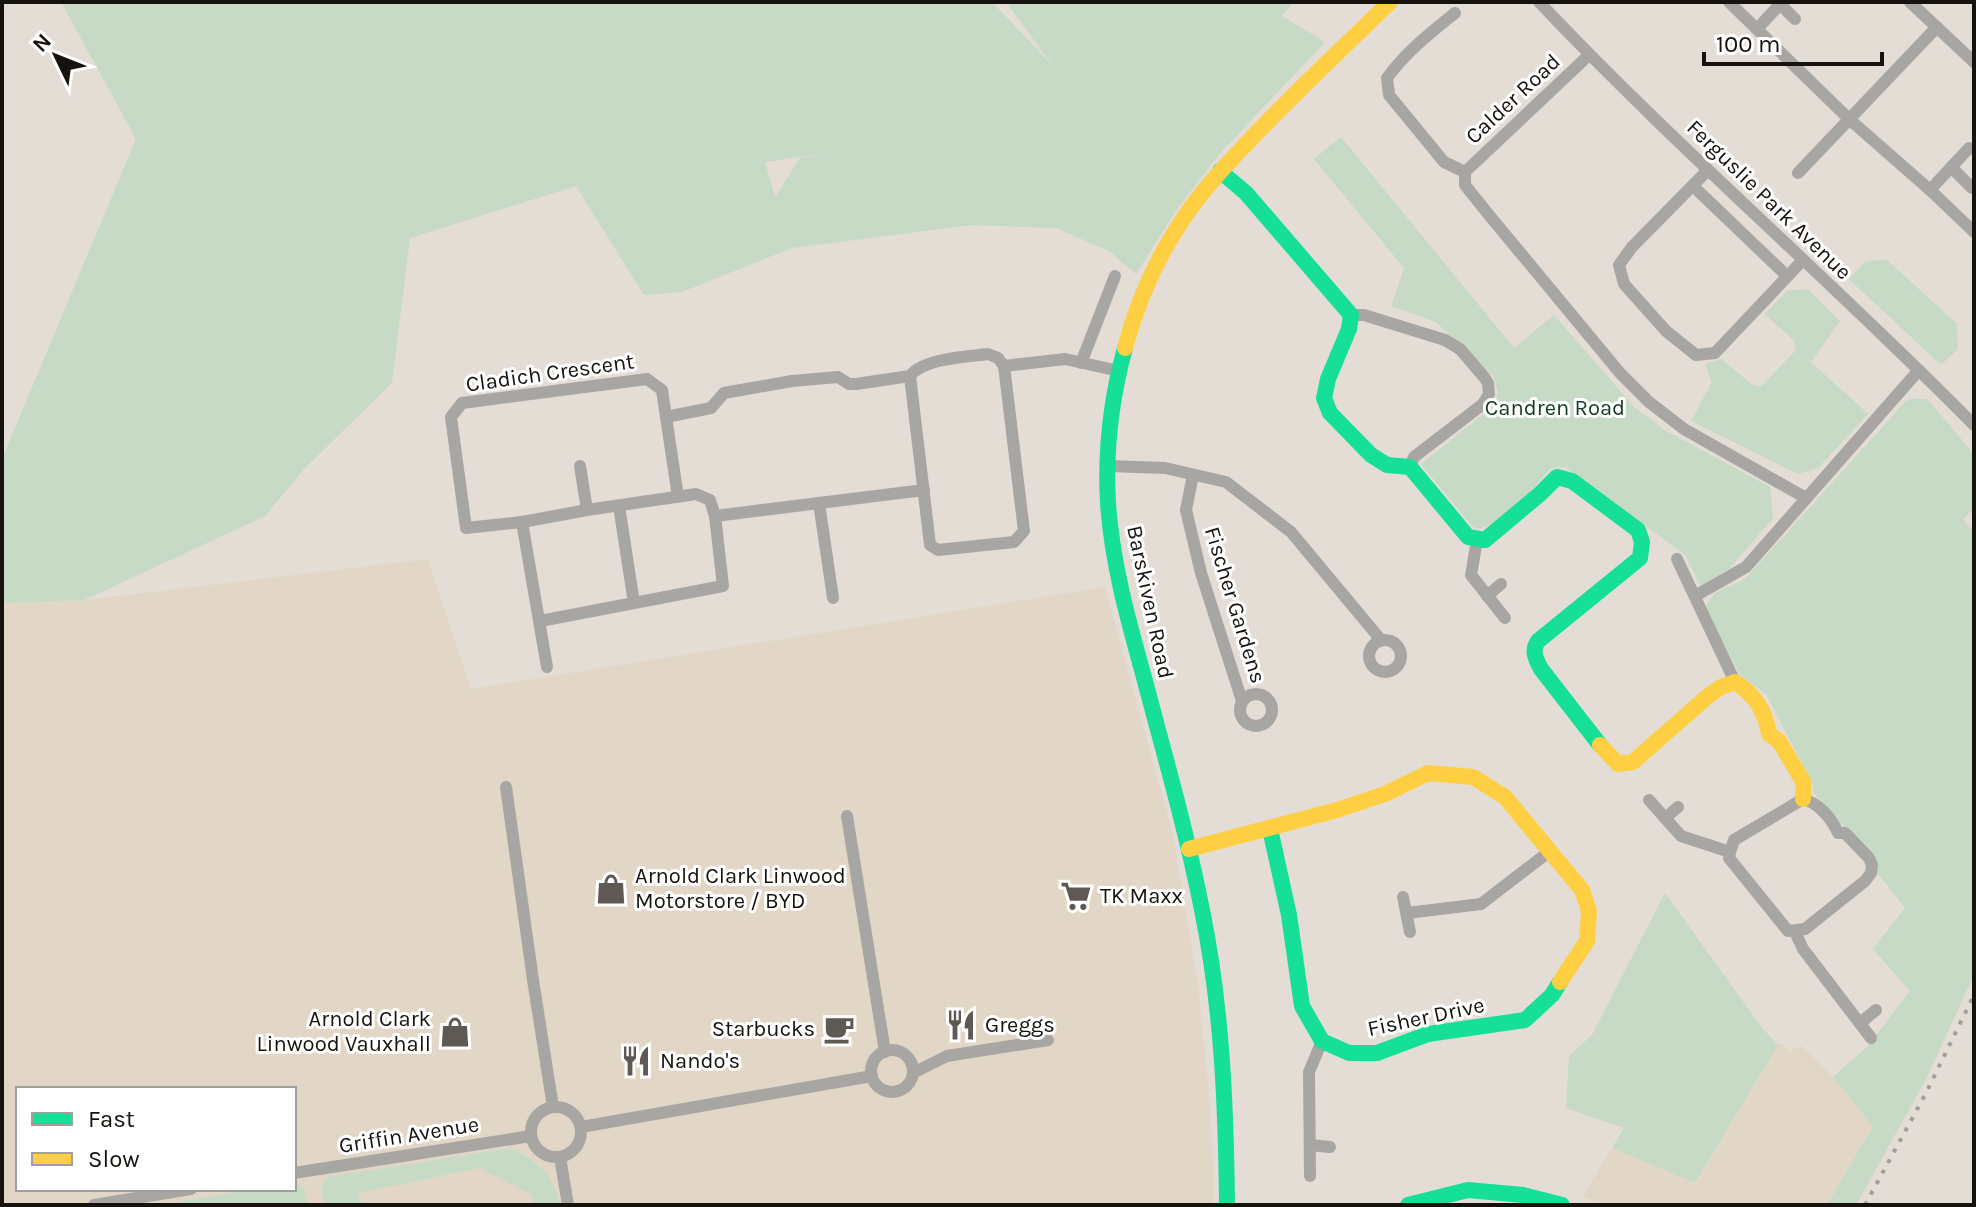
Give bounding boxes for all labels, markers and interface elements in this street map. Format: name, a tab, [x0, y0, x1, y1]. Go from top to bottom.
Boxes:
north arrow	[16, 16, 96, 96]
scale bar	[1704, 16, 1882, 66]
text: N	[27, 28, 57, 58]
text: 100 m	[1716, 30, 1781, 58]
street label: Calder Road	[1460, 49, 1566, 149]
street label: Ferguslie Park Avenue	[1681, 115, 1857, 285]
street label: Cladich Crescent	[464, 348, 636, 398]
park label: Candren Road	[1485, 395, 1625, 421]
street label: Barskiven Road	[1121, 523, 1179, 681]
street label: Fischer Gardens	[1199, 524, 1271, 686]
place label: Arnold Clark Linwood Motorstore / BYD	[635, 863, 846, 914]
shop icon: Arnold Clark Linwood Motorstore / BYD	[594, 872, 628, 906]
supermarket icon: TK Maxx	[1059, 879, 1093, 913]
place label: TK Maxx	[1100, 883, 1183, 909]
street label: Fisher Drive	[1365, 992, 1487, 1042]
place label: Arnold Clark Linwood Vauxhall	[257, 1006, 431, 1057]
restaurant icon: Greggs	[944, 1008, 978, 1042]
cafe icon: Starbucks	[822, 1012, 856, 1046]
place label: Greggs	[985, 1012, 1055, 1038]
shop icon: Arnold Clark Linwood Vauxhall	[438, 1015, 472, 1049]
place label: Starbucks	[712, 1016, 815, 1042]
restaurant icon: Nando's	[619, 1044, 653, 1078]
place label: Nando's	[660, 1048, 740, 1074]
legend	[16, 1087, 296, 1191]
text: Fast	[88, 1105, 135, 1133]
street label: Griffin Avenue	[337, 1111, 481, 1159]
text: Slow	[88, 1145, 140, 1173]

